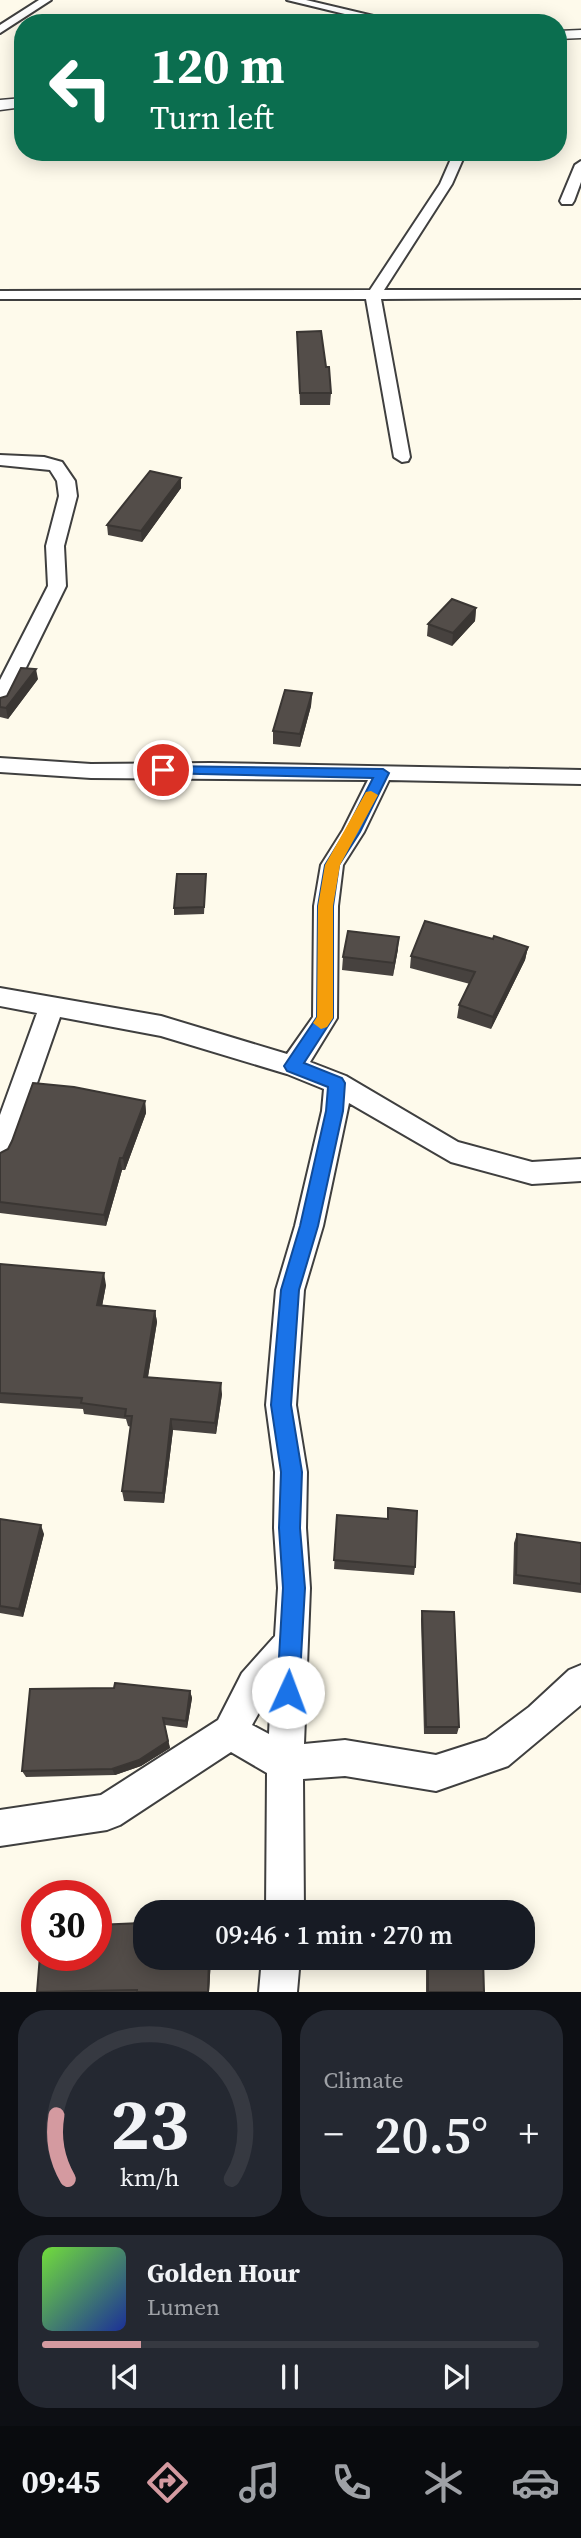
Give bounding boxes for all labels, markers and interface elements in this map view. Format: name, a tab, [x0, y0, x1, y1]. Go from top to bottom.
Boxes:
text: 120 m	[150, 32, 285, 99]
icon: left	[35, 42, 126, 133]
text: Turn left	[150, 96, 274, 140]
pin	[133, 740, 193, 800]
icon: arrive	[144, 751, 182, 789]
position arrow	[251, 1655, 325, 1729]
speed limit sign: 30	[21, 1880, 112, 1971]
text: 09:46 · 1 min · 270 m	[215, 1917, 453, 1953]
text: Climate	[324, 2064, 403, 2096]
text: 23	[110, 2075, 189, 2174]
text: 20.5°	[374, 2099, 488, 2170]
text: −	[324, 2108, 344, 2160]
text: +	[519, 2108, 539, 2160]
text: km/h	[120, 2160, 180, 2194]
text: Golden Hour	[147, 2255, 300, 2291]
text: Lumen	[147, 2291, 220, 2323]
icon: previous	[106, 2358, 144, 2396]
icon: pause	[271, 2358, 309, 2396]
icon: next	[437, 2358, 475, 2396]
icon: directions	[143, 2458, 192, 2507]
icon: music	[235, 2458, 284, 2507]
icon: phone	[327, 2458, 376, 2507]
icon: climate	[419, 2458, 468, 2507]
icon: car	[511, 2458, 560, 2507]
text: 09:45	[21, 2460, 100, 2504]

